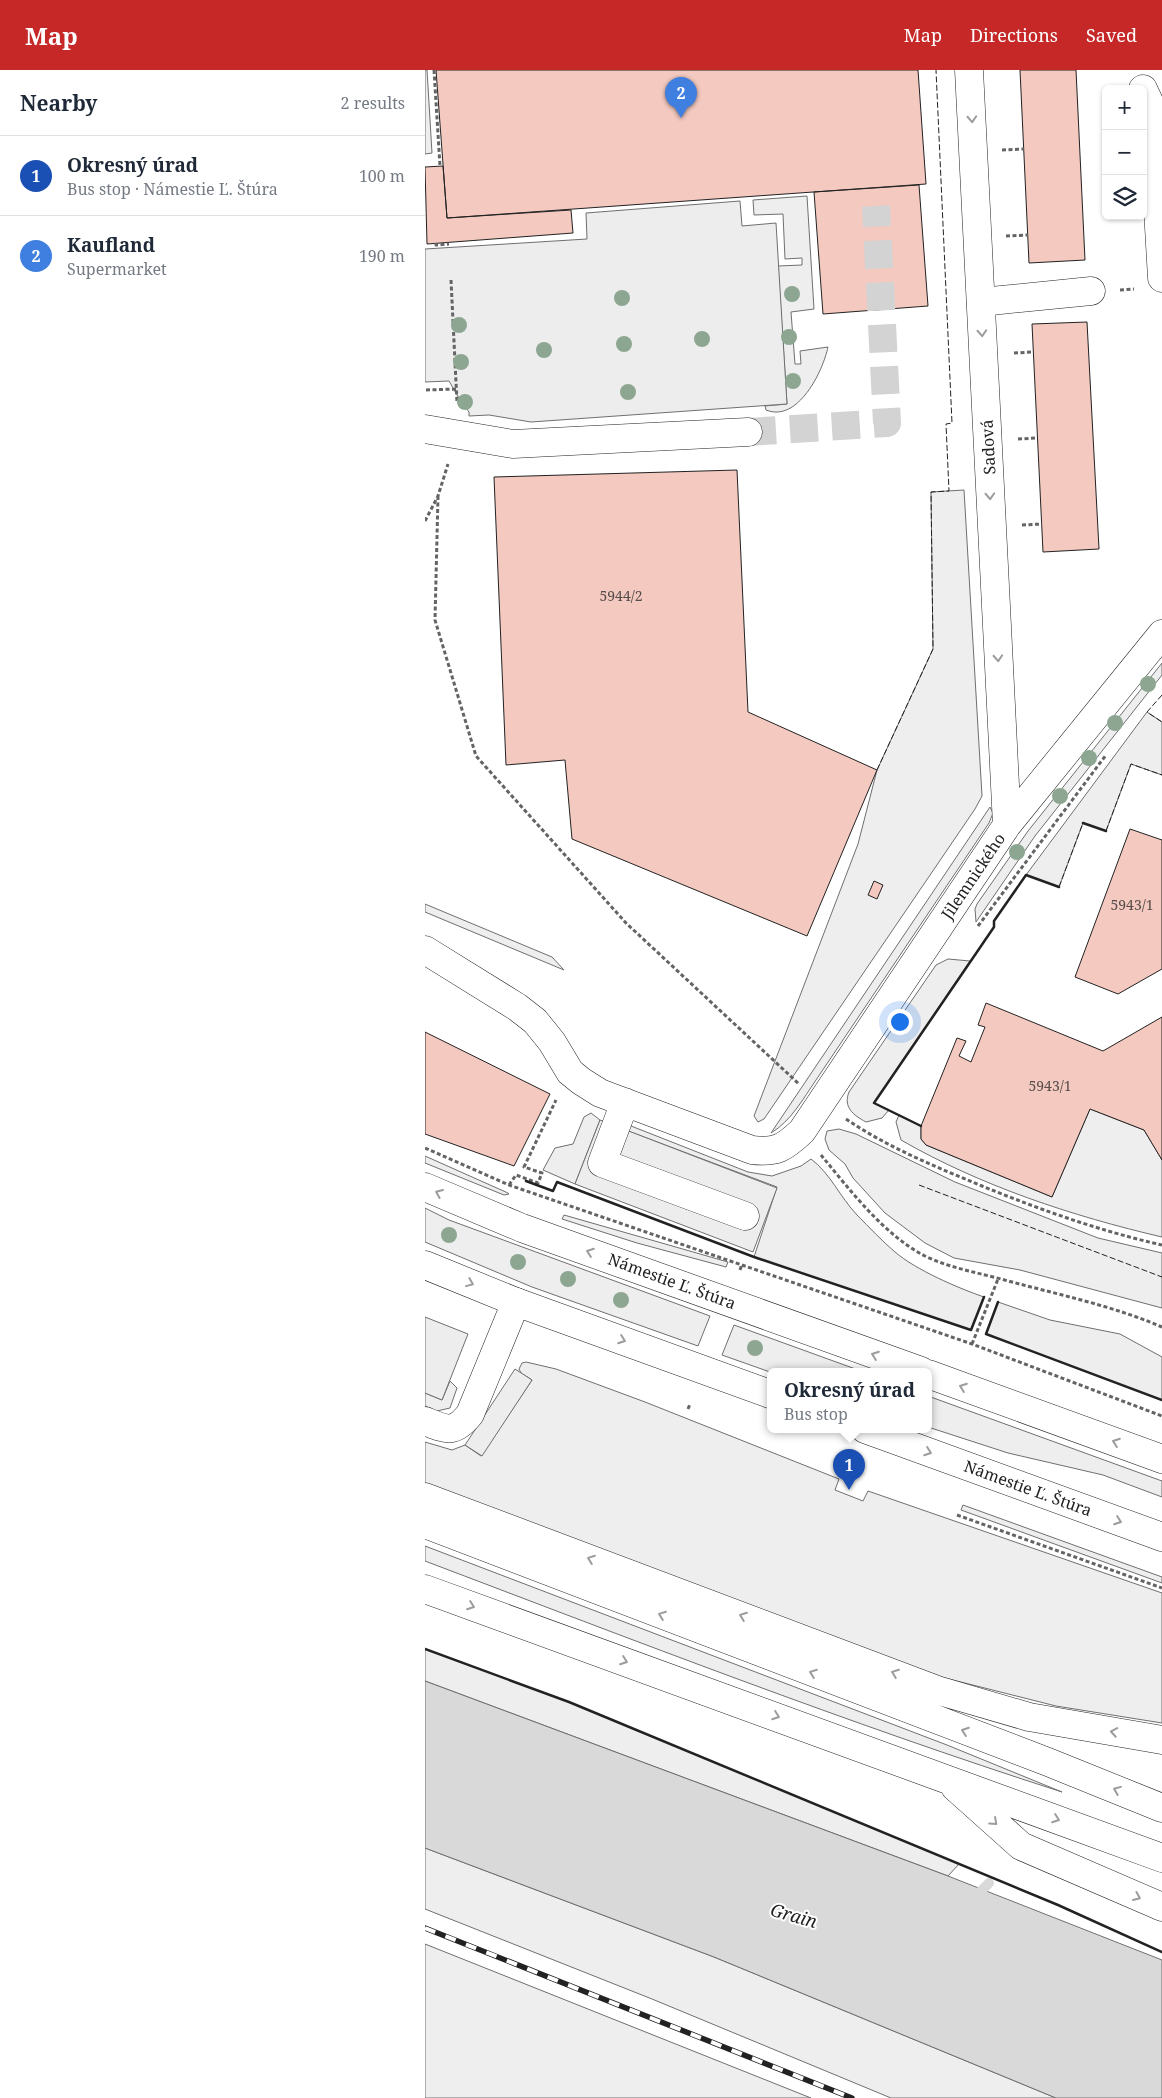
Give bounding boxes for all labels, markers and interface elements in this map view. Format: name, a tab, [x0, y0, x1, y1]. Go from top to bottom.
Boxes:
text: Map	[25, 19, 78, 52]
text: Map	[904, 23, 942, 47]
text: Directions	[970, 23, 1058, 47]
text: Saved	[1086, 23, 1137, 47]
pin: 2	[665, 77, 697, 118]
map controls	[1102, 85, 1147, 220]
button: +	[1102, 85, 1147, 130]
text: Nearby	[20, 89, 98, 117]
text: 2 results	[341, 92, 405, 114]
one-way arrow	[966, 115, 977, 123]
button: −	[1102, 130, 1147, 175]
text: Okresný úrad	[67, 152, 198, 178]
text: 1	[31, 165, 41, 187]
text: 100 m	[359, 165, 405, 187]
button: layers	[1102, 175, 1147, 220]
text: Bus stop · Námestie Ľ. Štúra	[67, 178, 278, 200]
text: Kaufland	[67, 232, 155, 258]
text: 2	[31, 245, 41, 267]
text: 190 m	[359, 245, 405, 267]
text: Supermarket	[67, 258, 167, 280]
one-way arrow	[977, 330, 988, 338]
street label: Sadová	[976, 419, 1000, 475]
one-way arrow	[985, 492, 996, 500]
house number: 5944/2	[599, 586, 643, 605]
one-way arrow	[993, 654, 1003, 662]
street label: Jilemnického	[935, 828, 1010, 924]
house number: 5943/1	[1110, 895, 1154, 914]
your location	[887, 1009, 913, 1035]
house number: 5943/1	[1028, 1076, 1072, 1095]
one-way arrow	[435, 1188, 444, 1199]
one-way arrow	[586, 1248, 595, 1258]
street label: Námestie Ľ. Štúra	[605, 1248, 739, 1314]
one-way arrow	[465, 1277, 474, 1288]
one-way arrow	[617, 1334, 626, 1344]
one-way arrow	[871, 1351, 880, 1361]
popup	[767, 1368, 932, 1433]
text: Okresný úrad	[784, 1377, 915, 1403]
one-way arrow	[960, 1383, 968, 1393]
text: Bus stop	[784, 1403, 848, 1425]
one-way arrow	[1112, 1438, 1121, 1448]
one-way arrow	[923, 1446, 931, 1456]
pin: 1	[833, 1449, 865, 1490]
street label: Námestie Ľ. Štúra	[961, 1455, 1095, 1521]
one-way arrow	[1113, 1515, 1121, 1525]
one-way arrow	[587, 1555, 595, 1565]
one-way arrow	[466, 1600, 475, 1610]
one-way arrow	[658, 1611, 667, 1621]
one-way arrow	[739, 1612, 748, 1622]
one-way arrow	[619, 1655, 627, 1665]
one-way arrow	[810, 1669, 818, 1679]
one-way arrow	[891, 1669, 900, 1679]
one-way arrow	[772, 1710, 780, 1720]
one-way arrow	[961, 1727, 970, 1737]
one-way arrow	[1110, 1727, 1118, 1737]
one-way arrow	[1113, 1785, 1122, 1796]
one-way arrow	[1052, 1813, 1060, 1823]
one-way arrow	[989, 1816, 998, 1825]
one-way arrow	[1132, 1890, 1141, 1901]
water label: Grain	[768, 1897, 820, 1933]

